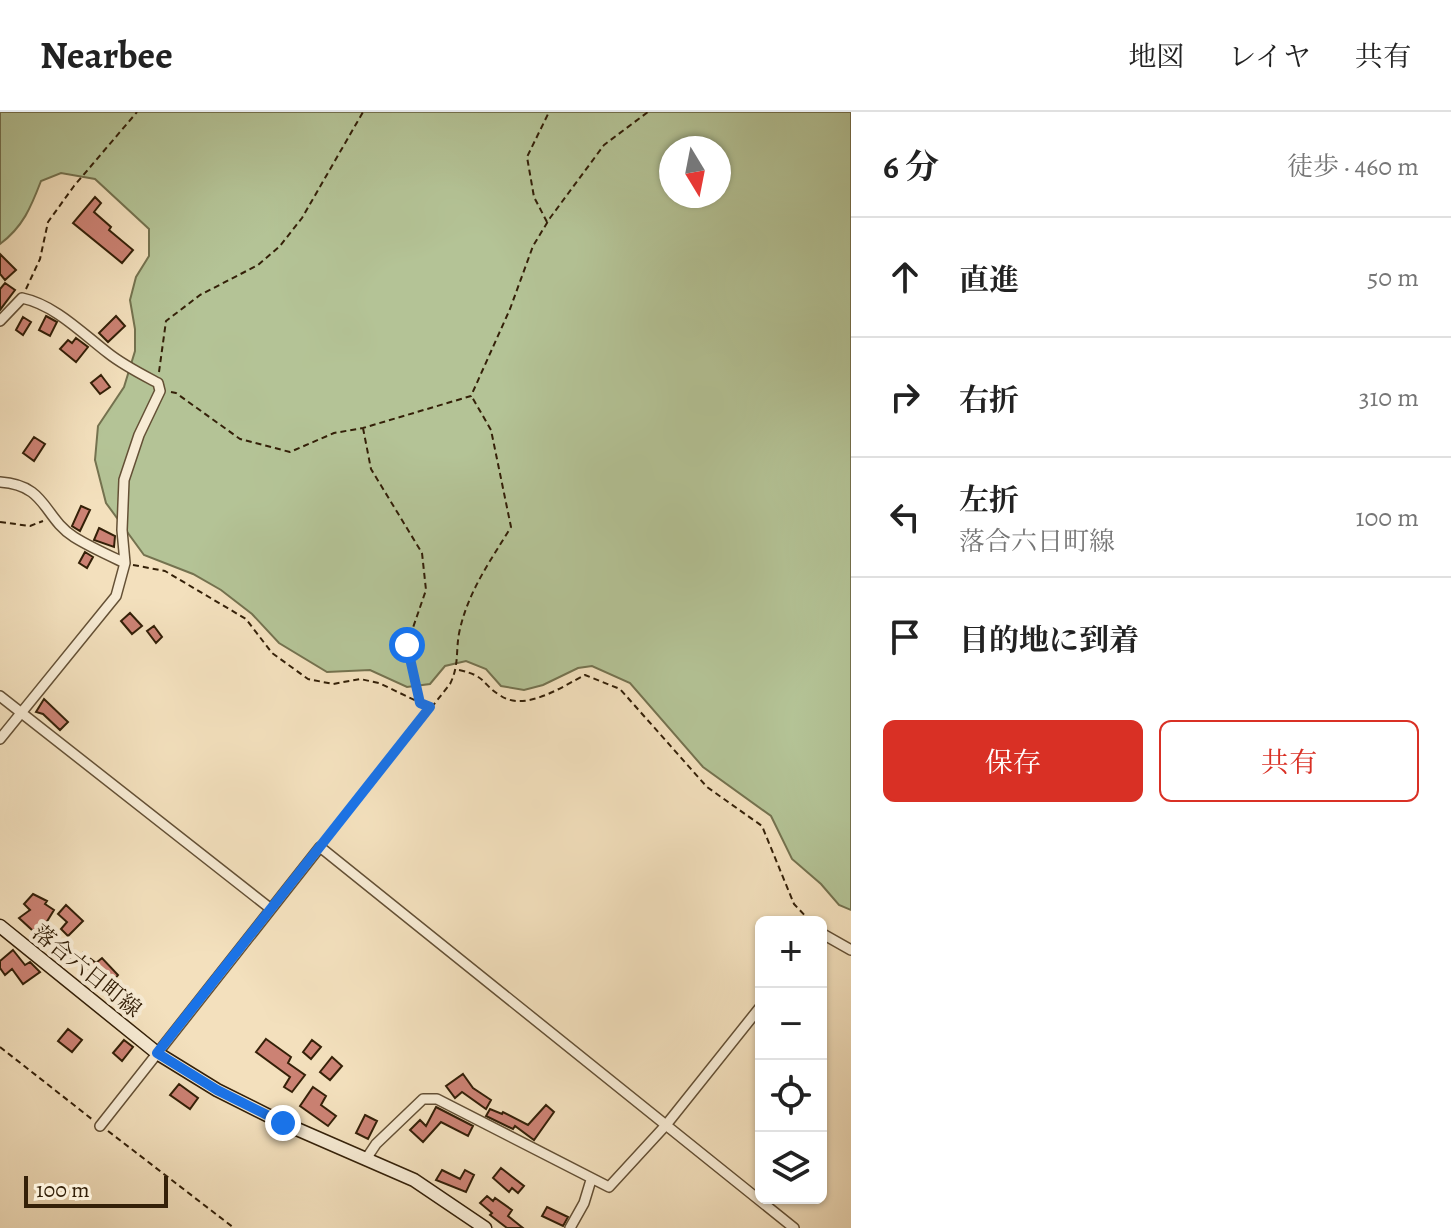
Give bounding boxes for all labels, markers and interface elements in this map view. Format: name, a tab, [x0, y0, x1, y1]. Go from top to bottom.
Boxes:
text: Nearbee	[40, 29, 173, 81]
text: 地図	[1128, 38, 1184, 76]
text: レイヤ	[1228, 38, 1311, 76]
text: 共有	[1355, 38, 1411, 76]
north arrow	[659, 136, 731, 208]
text: 6 分	[883, 143, 939, 190]
text: 徒歩 · 460 m	[1287, 149, 1419, 184]
icon: ahead	[883, 255, 927, 299]
text: 直進	[959, 260, 1019, 300]
text: 50 m	[1367, 260, 1419, 295]
icon: right	[883, 375, 927, 419]
text: 右折	[959, 380, 1019, 420]
text: 310 m	[1359, 380, 1419, 415]
text: 左折	[959, 480, 1019, 520]
icon: left	[883, 495, 927, 539]
text: 100 m	[1356, 500, 1419, 535]
text: 落合六日町線	[959, 524, 1115, 559]
icon: arrive	[883, 615, 927, 659]
text: 目的地に到着	[959, 620, 1139, 660]
route start	[389, 627, 425, 663]
button: 保存	[883, 720, 1143, 802]
button: 共有	[1159, 720, 1419, 802]
map controls	[755, 916, 827, 1204]
button: +	[755, 916, 827, 988]
street label: 落合六日町線	[26, 918, 148, 1024]
button: −	[755, 988, 827, 1060]
button: locate	[755, 1060, 827, 1132]
route end	[265, 1105, 301, 1141]
button: layers	[755, 1132, 827, 1204]
scale bar	[24, 1172, 168, 1208]
text: 100 m	[36, 1175, 90, 1205]

